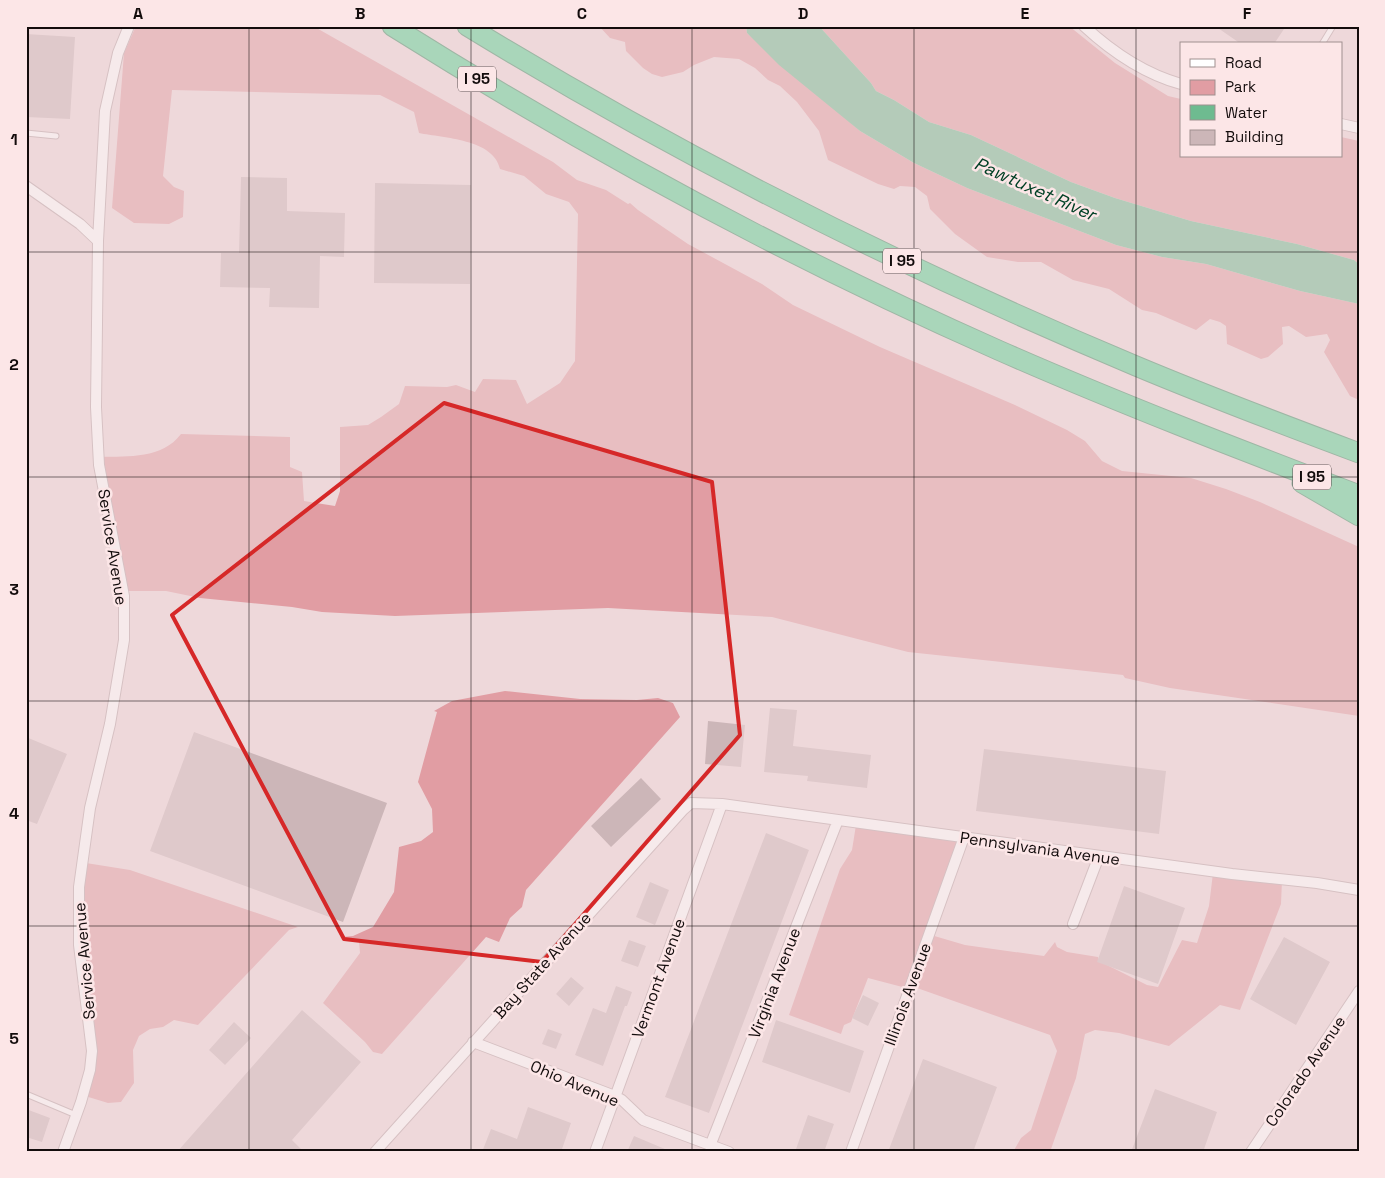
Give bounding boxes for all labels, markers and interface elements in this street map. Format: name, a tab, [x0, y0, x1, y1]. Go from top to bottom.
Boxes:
text: A	[133, 3, 143, 24]
text: B	[355, 3, 365, 24]
text: C	[577, 3, 587, 24]
text: D	[798, 3, 808, 24]
text: E	[1021, 3, 1030, 24]
text: F	[1243, 3, 1252, 24]
legend	[1180, 42, 1342, 158]
text: Road	[1225, 53, 1262, 72]
road number: I 95	[458, 66, 496, 92]
text: Park	[1225, 77, 1256, 96]
text: Water	[1225, 103, 1268, 122]
text: Building	[1225, 127, 1284, 146]
text: 1	[10, 129, 18, 150]
water label: Pawtuxet River	[971, 152, 1101, 226]
road number: I 95	[883, 248, 921, 274]
text: 2	[9, 354, 19, 375]
road number: I 95	[1293, 464, 1331, 490]
street label: Service Avenue	[93, 488, 132, 607]
text: 3	[9, 579, 19, 600]
text: 4	[9, 803, 19, 824]
street label: Pennsylvania Avenue	[959, 827, 1121, 870]
street label: Service Avenue	[69, 902, 100, 1020]
street label: Bay State Avenue	[489, 908, 596, 1023]
street label: Vermont Avenue	[627, 915, 690, 1041]
street label: Virginia Avenue	[744, 925, 805, 1042]
street label: Illinois Avenue	[879, 940, 936, 1049]
street label: Colorado Avenue	[1261, 1012, 1350, 1131]
text: 5	[9, 1028, 19, 1049]
street label: Ohio Avenue	[527, 1055, 623, 1112]

